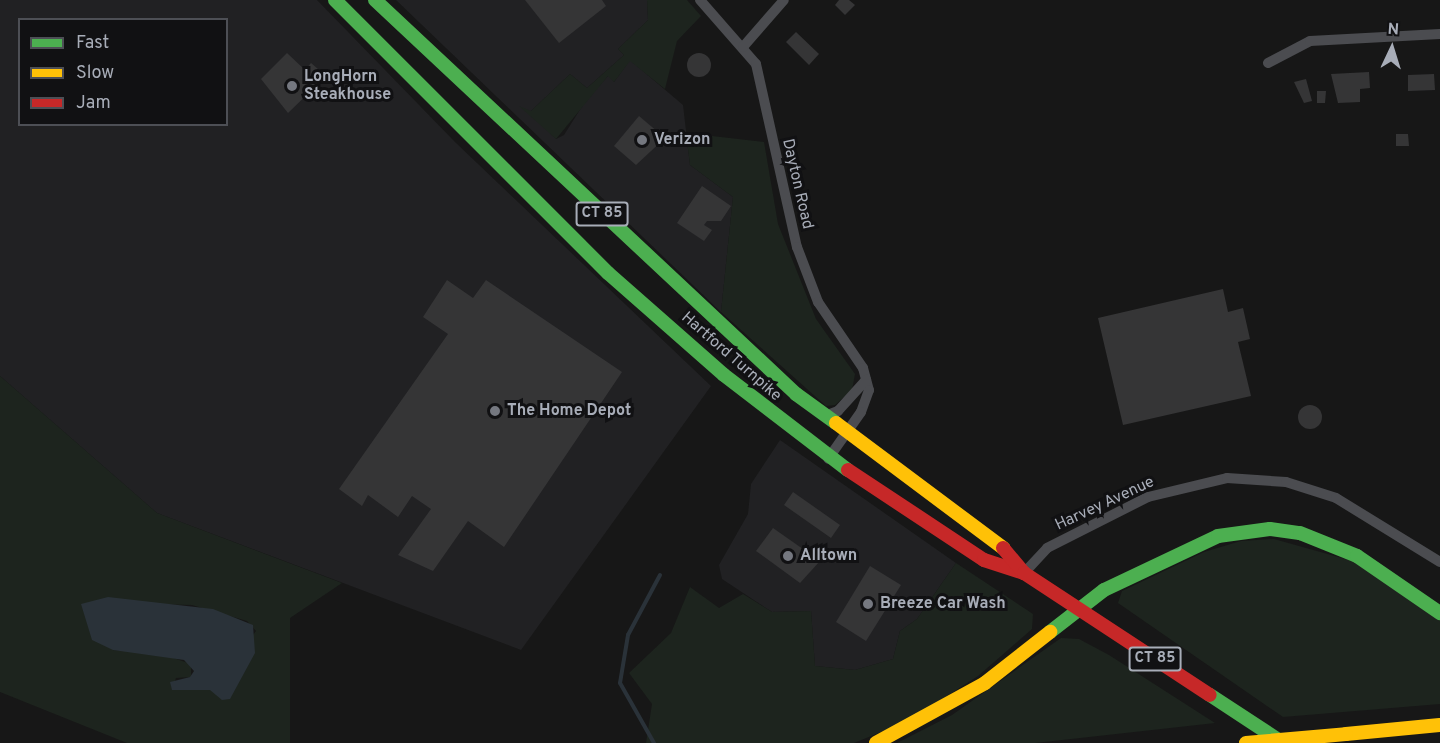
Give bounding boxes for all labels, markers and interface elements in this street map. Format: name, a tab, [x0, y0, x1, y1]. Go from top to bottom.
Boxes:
legend	[18, 18, 228, 126]
north arrow	[1362, 18, 1422, 78]
text: N	[1387, 20, 1400, 40]
text: Fast	[76, 32, 109, 55]
text: Slow	[76, 62, 114, 85]
place label: LongHorn Steakhouse	[304, 67, 391, 105]
marker: LongHorn Steakhouse	[285, 79, 299, 93]
text: Jam	[76, 92, 111, 115]
place label: Verizon	[654, 130, 710, 150]
marker: Verizon	[635, 133, 649, 147]
street label: Dayton Road	[777, 137, 817, 231]
road number: CT 85	[575, 202, 629, 226]
street label: Hartford Turnpike	[677, 308, 785, 406]
place label: The Home Depot	[507, 401, 631, 421]
marker: The Home Depot	[488, 404, 502, 418]
street label: Harvey Avenue	[1052, 473, 1158, 535]
place label: Alltown	[800, 546, 857, 566]
marker: Alltown	[781, 549, 795, 563]
place label: Breeze Car Wash	[880, 594, 1006, 614]
marker: Breeze Car Wash	[861, 597, 875, 611]
road number: CT 85	[1128, 647, 1182, 671]

